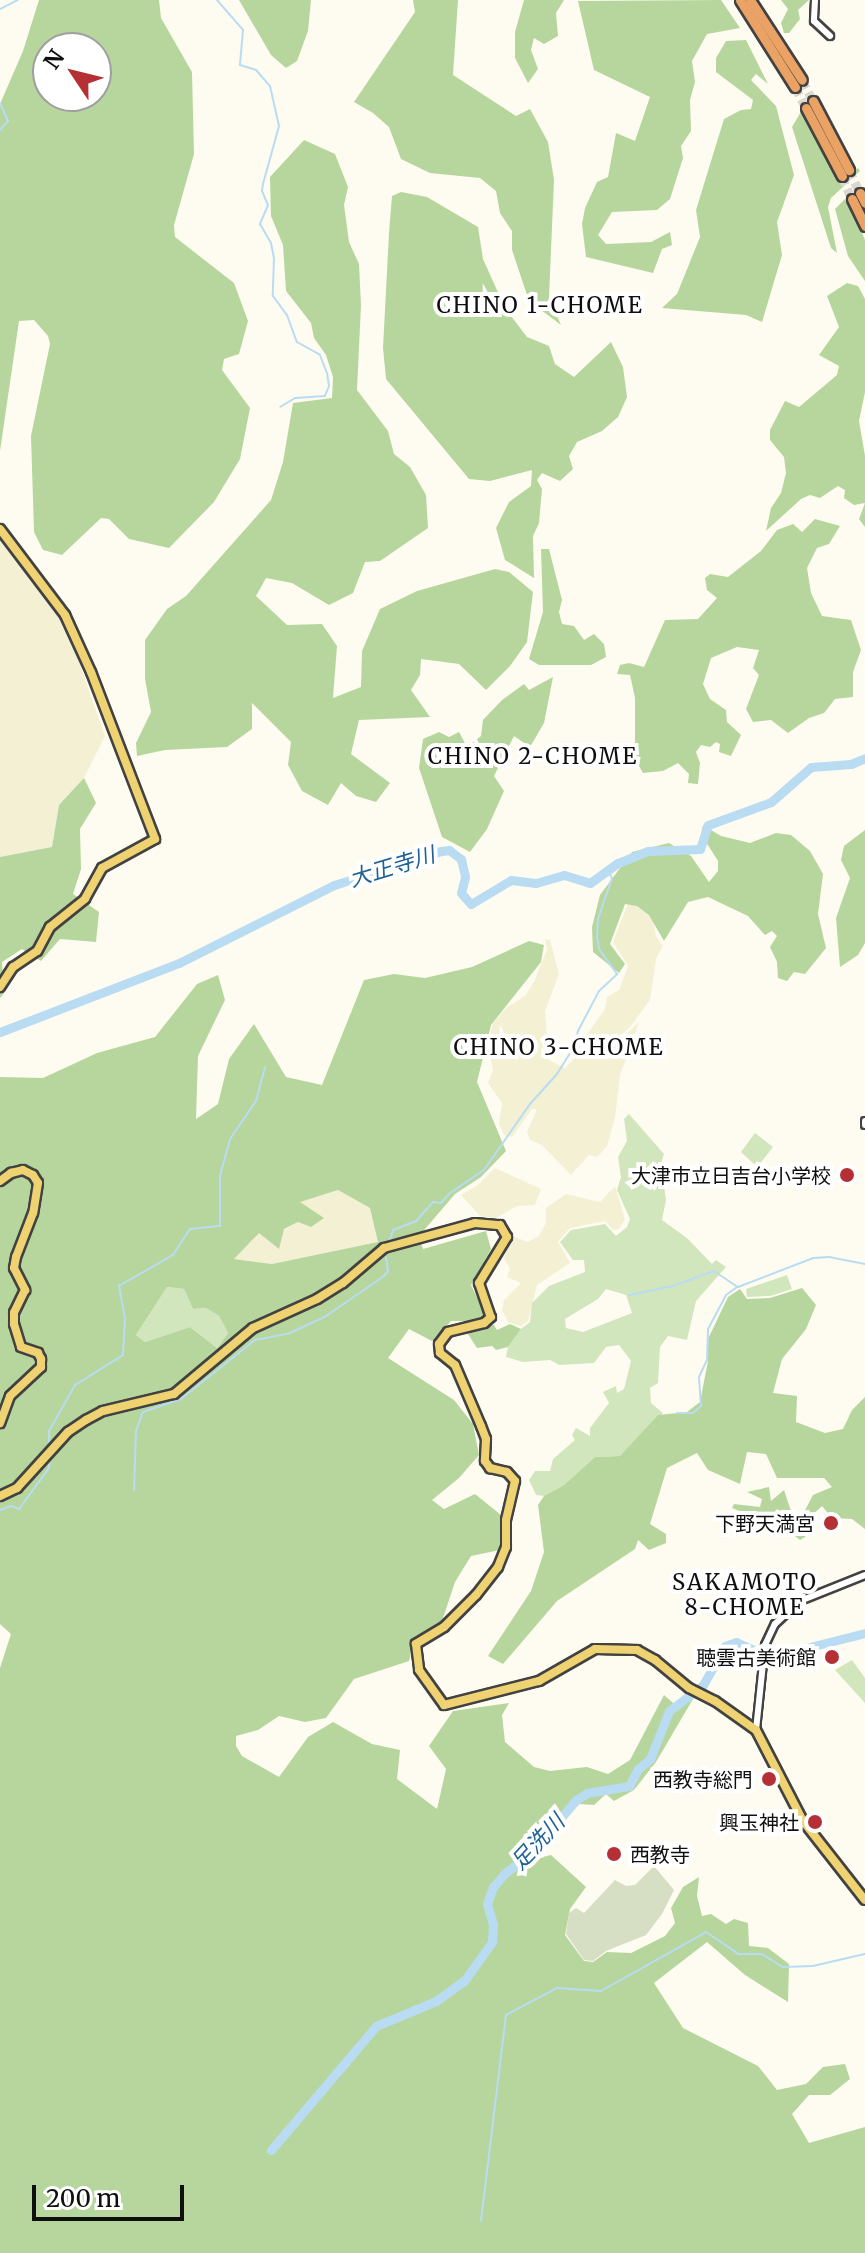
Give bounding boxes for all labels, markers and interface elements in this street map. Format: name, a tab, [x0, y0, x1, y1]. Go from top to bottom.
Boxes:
north arrow	[32, 32, 112, 112]
text: N	[38, 44, 70, 75]
district label: CHINO 1-CHOME	[436, 293, 644, 319]
district label: CHINO 2-CHOME	[428, 744, 638, 770]
water label: 大正寺川	[346, 842, 438, 892]
district label: CHINO 3-CHOME	[454, 1035, 664, 1061]
place label: 大津市立日吉台小学校	[631, 1163, 831, 1187]
marker: 大津市立日吉台小学校	[838, 1166, 856, 1184]
place label: 下野天満宮	[715, 1511, 815, 1535]
marker: 下野天満宮	[822, 1514, 840, 1532]
district label: SAKAMOTO 8-CHOME	[672, 1569, 818, 1620]
place label: 聴雲古美術館	[696, 1645, 816, 1669]
marker: 聴雲古美術館	[823, 1648, 841, 1666]
place label: 西教寺総門	[653, 1767, 753, 1791]
marker: 西教寺総門	[760, 1770, 778, 1788]
water label: 足洗川	[506, 1809, 570, 1875]
place label: 興玉神社	[719, 1810, 799, 1834]
marker: 興玉神社	[806, 1813, 824, 1831]
place label: 西教寺	[630, 1842, 690, 1866]
marker: 西教寺	[605, 1845, 623, 1863]
scale bar	[36, 2169, 188, 2219]
text: 200 m	[46, 2183, 120, 2214]

